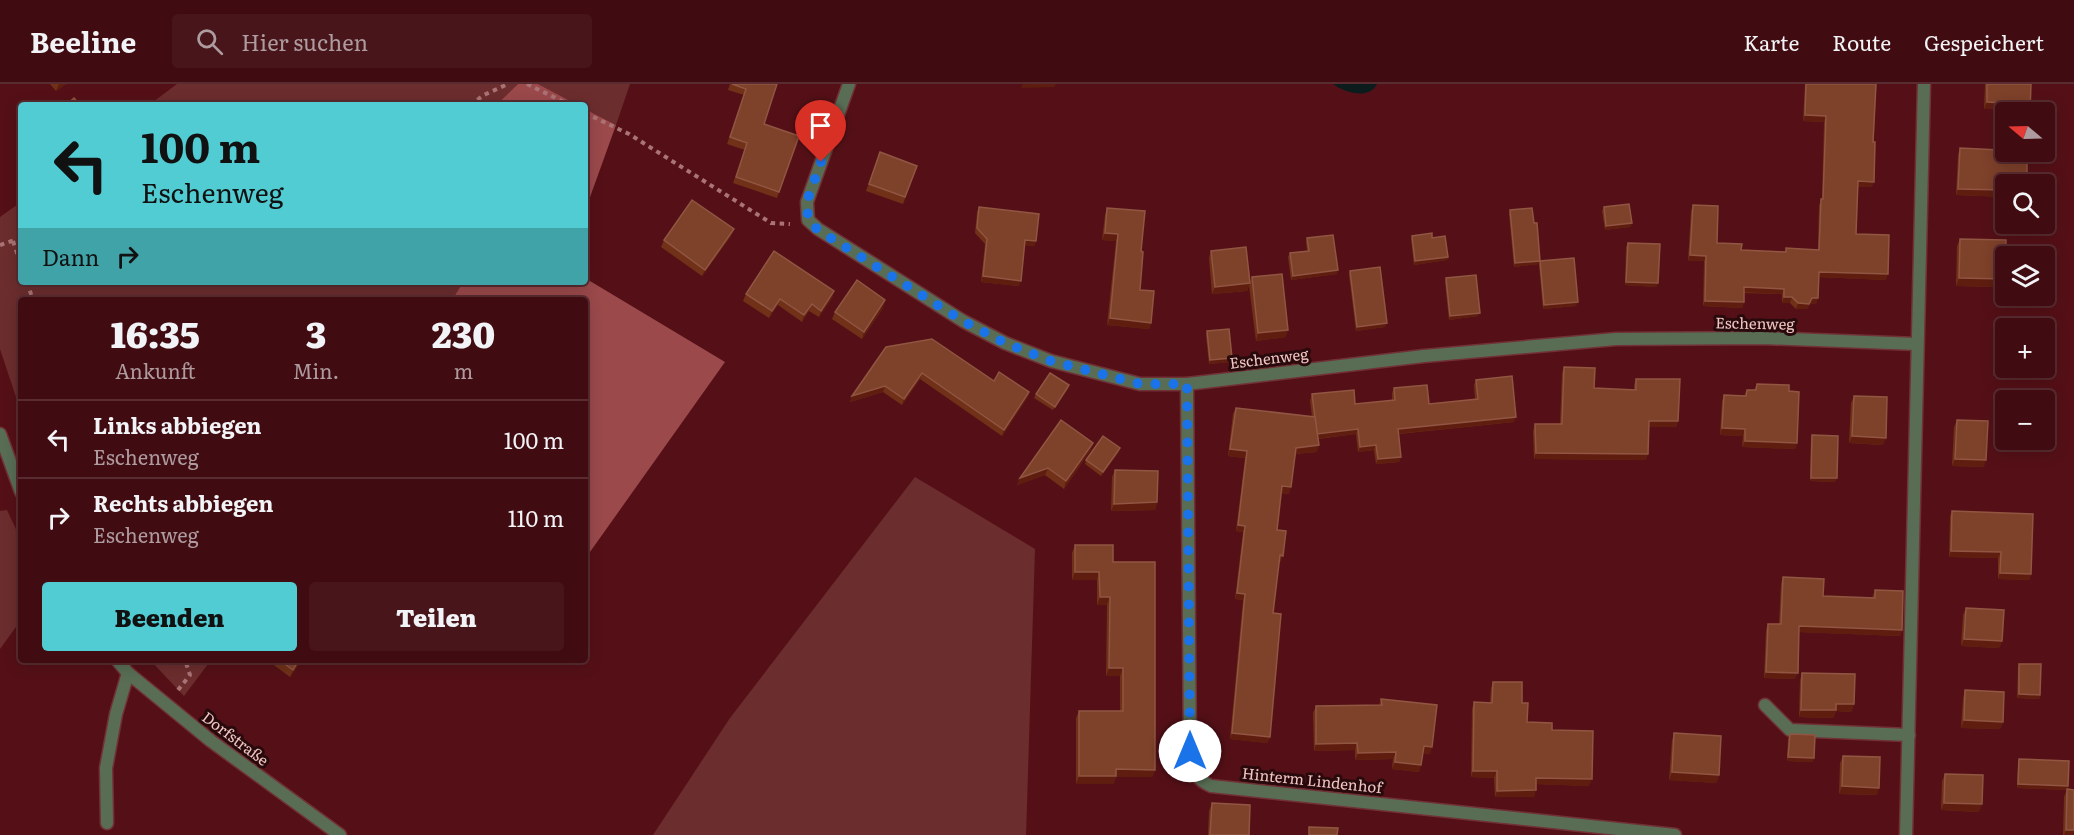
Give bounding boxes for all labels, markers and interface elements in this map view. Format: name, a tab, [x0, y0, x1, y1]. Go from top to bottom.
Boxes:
search box	[172, 14, 592, 68]
text: Beeline	[30, 20, 136, 62]
icon: search	[193, 25, 226, 58]
text: Hier suchen	[241, 25, 368, 58]
text: Karte	[1743, 26, 1799, 57]
text: Route	[1832, 26, 1891, 57]
text: Gespeichert	[1924, 26, 2044, 57]
pin	[795, 100, 846, 162]
north arrow	[1995, 102, 2055, 162]
map controls	[1995, 102, 2055, 450]
icon: arrive	[804, 109, 837, 142]
text: 100 m	[141, 114, 260, 176]
icon: left	[42, 126, 120, 204]
text: Eschenweg	[141, 171, 284, 211]
button: search	[1995, 174, 2055, 234]
text: Dann	[42, 240, 99, 273]
icon: right	[111, 240, 144, 273]
button: layers	[1995, 246, 2055, 306]
text: 16:35	[111, 306, 200, 359]
text: 3	[306, 306, 326, 359]
text: 230	[432, 306, 495, 359]
street label: Eschenweg	[1715, 310, 1796, 335]
button: +	[1995, 318, 2055, 378]
street label: Eschenweg	[1228, 341, 1310, 374]
text: Ankunft	[115, 355, 195, 385]
text: Min.	[293, 355, 339, 385]
text: m	[454, 355, 473, 385]
button: −	[1995, 390, 2055, 450]
text: Links abbiegen	[93, 408, 262, 441]
icon: left	[42, 423, 75, 456]
text: 100 m	[504, 423, 564, 456]
text: Eschenweg	[93, 441, 199, 471]
text: Rechts abbiegen	[93, 486, 273, 519]
icon: right	[42, 501, 75, 534]
text: 110 m	[508, 501, 564, 534]
text: Eschenweg	[93, 519, 199, 549]
button: Beenden	[42, 582, 297, 651]
button: Teilen	[309, 582, 564, 651]
street label: Dorfstraße	[198, 705, 274, 771]
position arrow	[1158, 719, 1222, 783]
street label: Hinterm Lindenhof	[1241, 761, 1385, 798]

